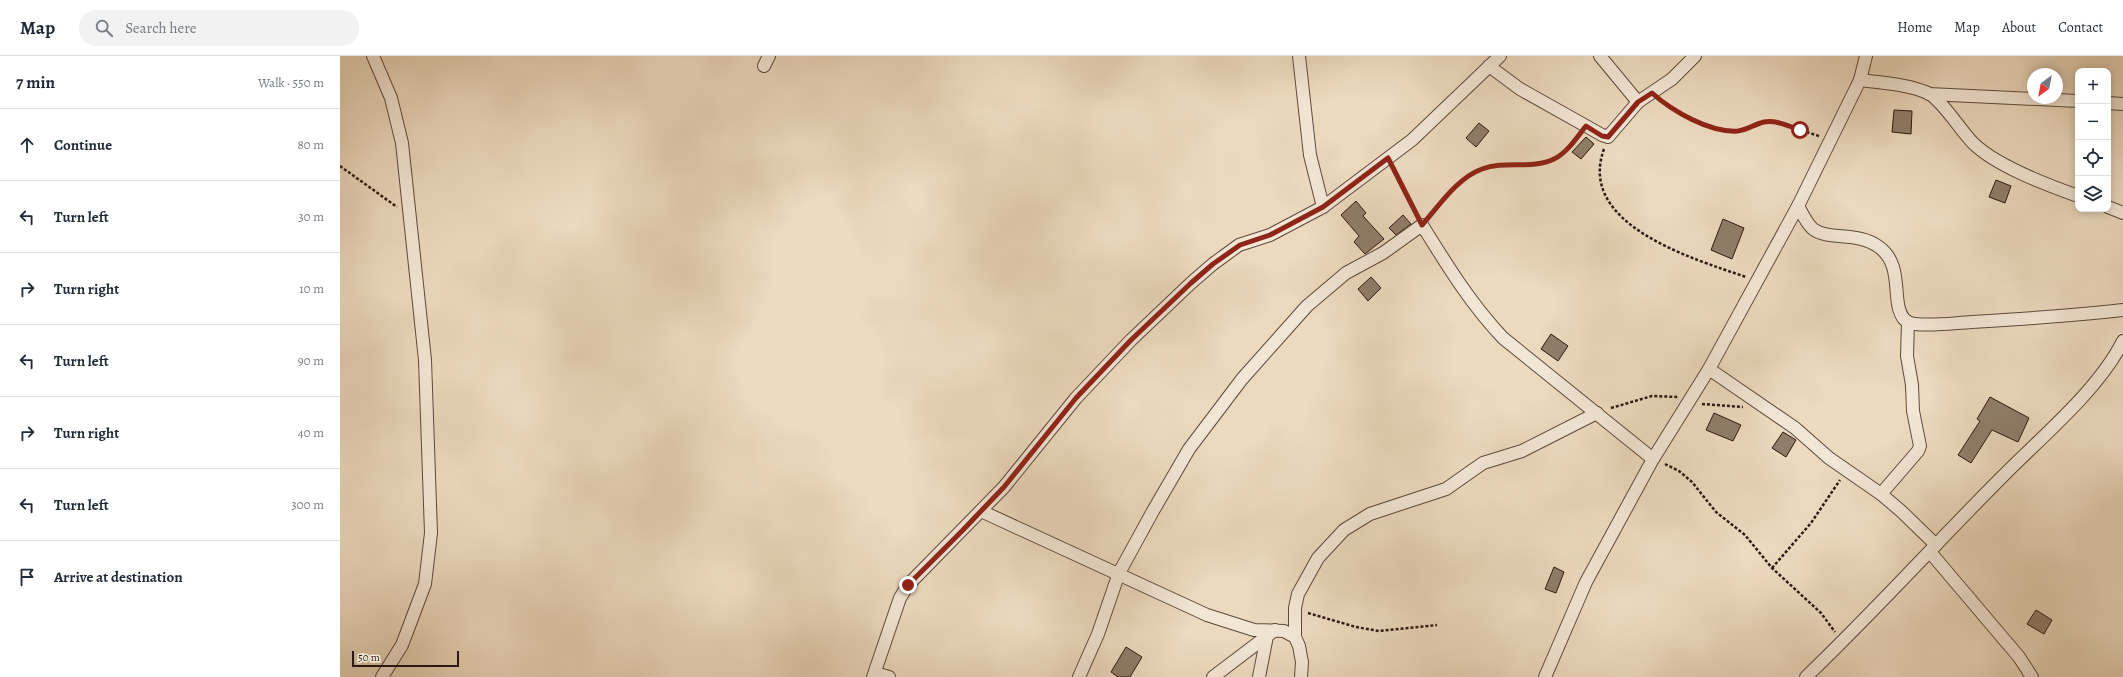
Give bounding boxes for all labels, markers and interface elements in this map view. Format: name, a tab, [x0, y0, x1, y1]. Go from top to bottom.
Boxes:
search box	[79, 10, 359, 46]
text: Map	[20, 15, 55, 41]
icon: search	[93, 17, 115, 39]
text: Search here	[125, 18, 197, 38]
text: Home	[1897, 18, 1932, 37]
text: Map	[1954, 18, 1980, 37]
text: About	[2002, 18, 2036, 37]
text: Contact	[2058, 18, 2103, 37]
north arrow	[2027, 68, 2063, 104]
map controls	[2075, 68, 2111, 212]
button: +	[2075, 68, 2111, 104]
text: 7 min	[16, 71, 55, 94]
text: Walk · 550 m	[258, 74, 324, 91]
button: −	[2075, 104, 2111, 140]
route start	[1791, 121, 1809, 139]
icon: ahead	[16, 134, 38, 156]
text: Continue	[54, 135, 112, 155]
text: 80 m	[297, 136, 324, 153]
button: locate	[2075, 140, 2111, 176]
button: layers	[2075, 176, 2111, 212]
icon: left	[16, 206, 38, 228]
text: Turn left	[54, 207, 109, 227]
text: 30 m	[298, 208, 324, 225]
icon: right	[16, 278, 38, 300]
text: Turn right	[54, 279, 119, 299]
text: 10 m	[299, 280, 324, 297]
icon: left	[16, 350, 38, 372]
text: Turn left	[54, 351, 109, 371]
text: 90 m	[298, 352, 324, 369]
icon: right	[16, 422, 38, 444]
text: Turn right	[54, 423, 119, 443]
text: 40 m	[298, 424, 324, 441]
icon: left	[16, 494, 38, 516]
text: Turn left	[54, 495, 109, 515]
text: 300 m	[291, 496, 324, 513]
icon: arrive	[16, 566, 38, 588]
text: Arrive at destination	[54, 567, 183, 587]
route end	[899, 576, 917, 594]
scale bar	[352, 649, 459, 668]
text: 50 m	[358, 650, 380, 665]

